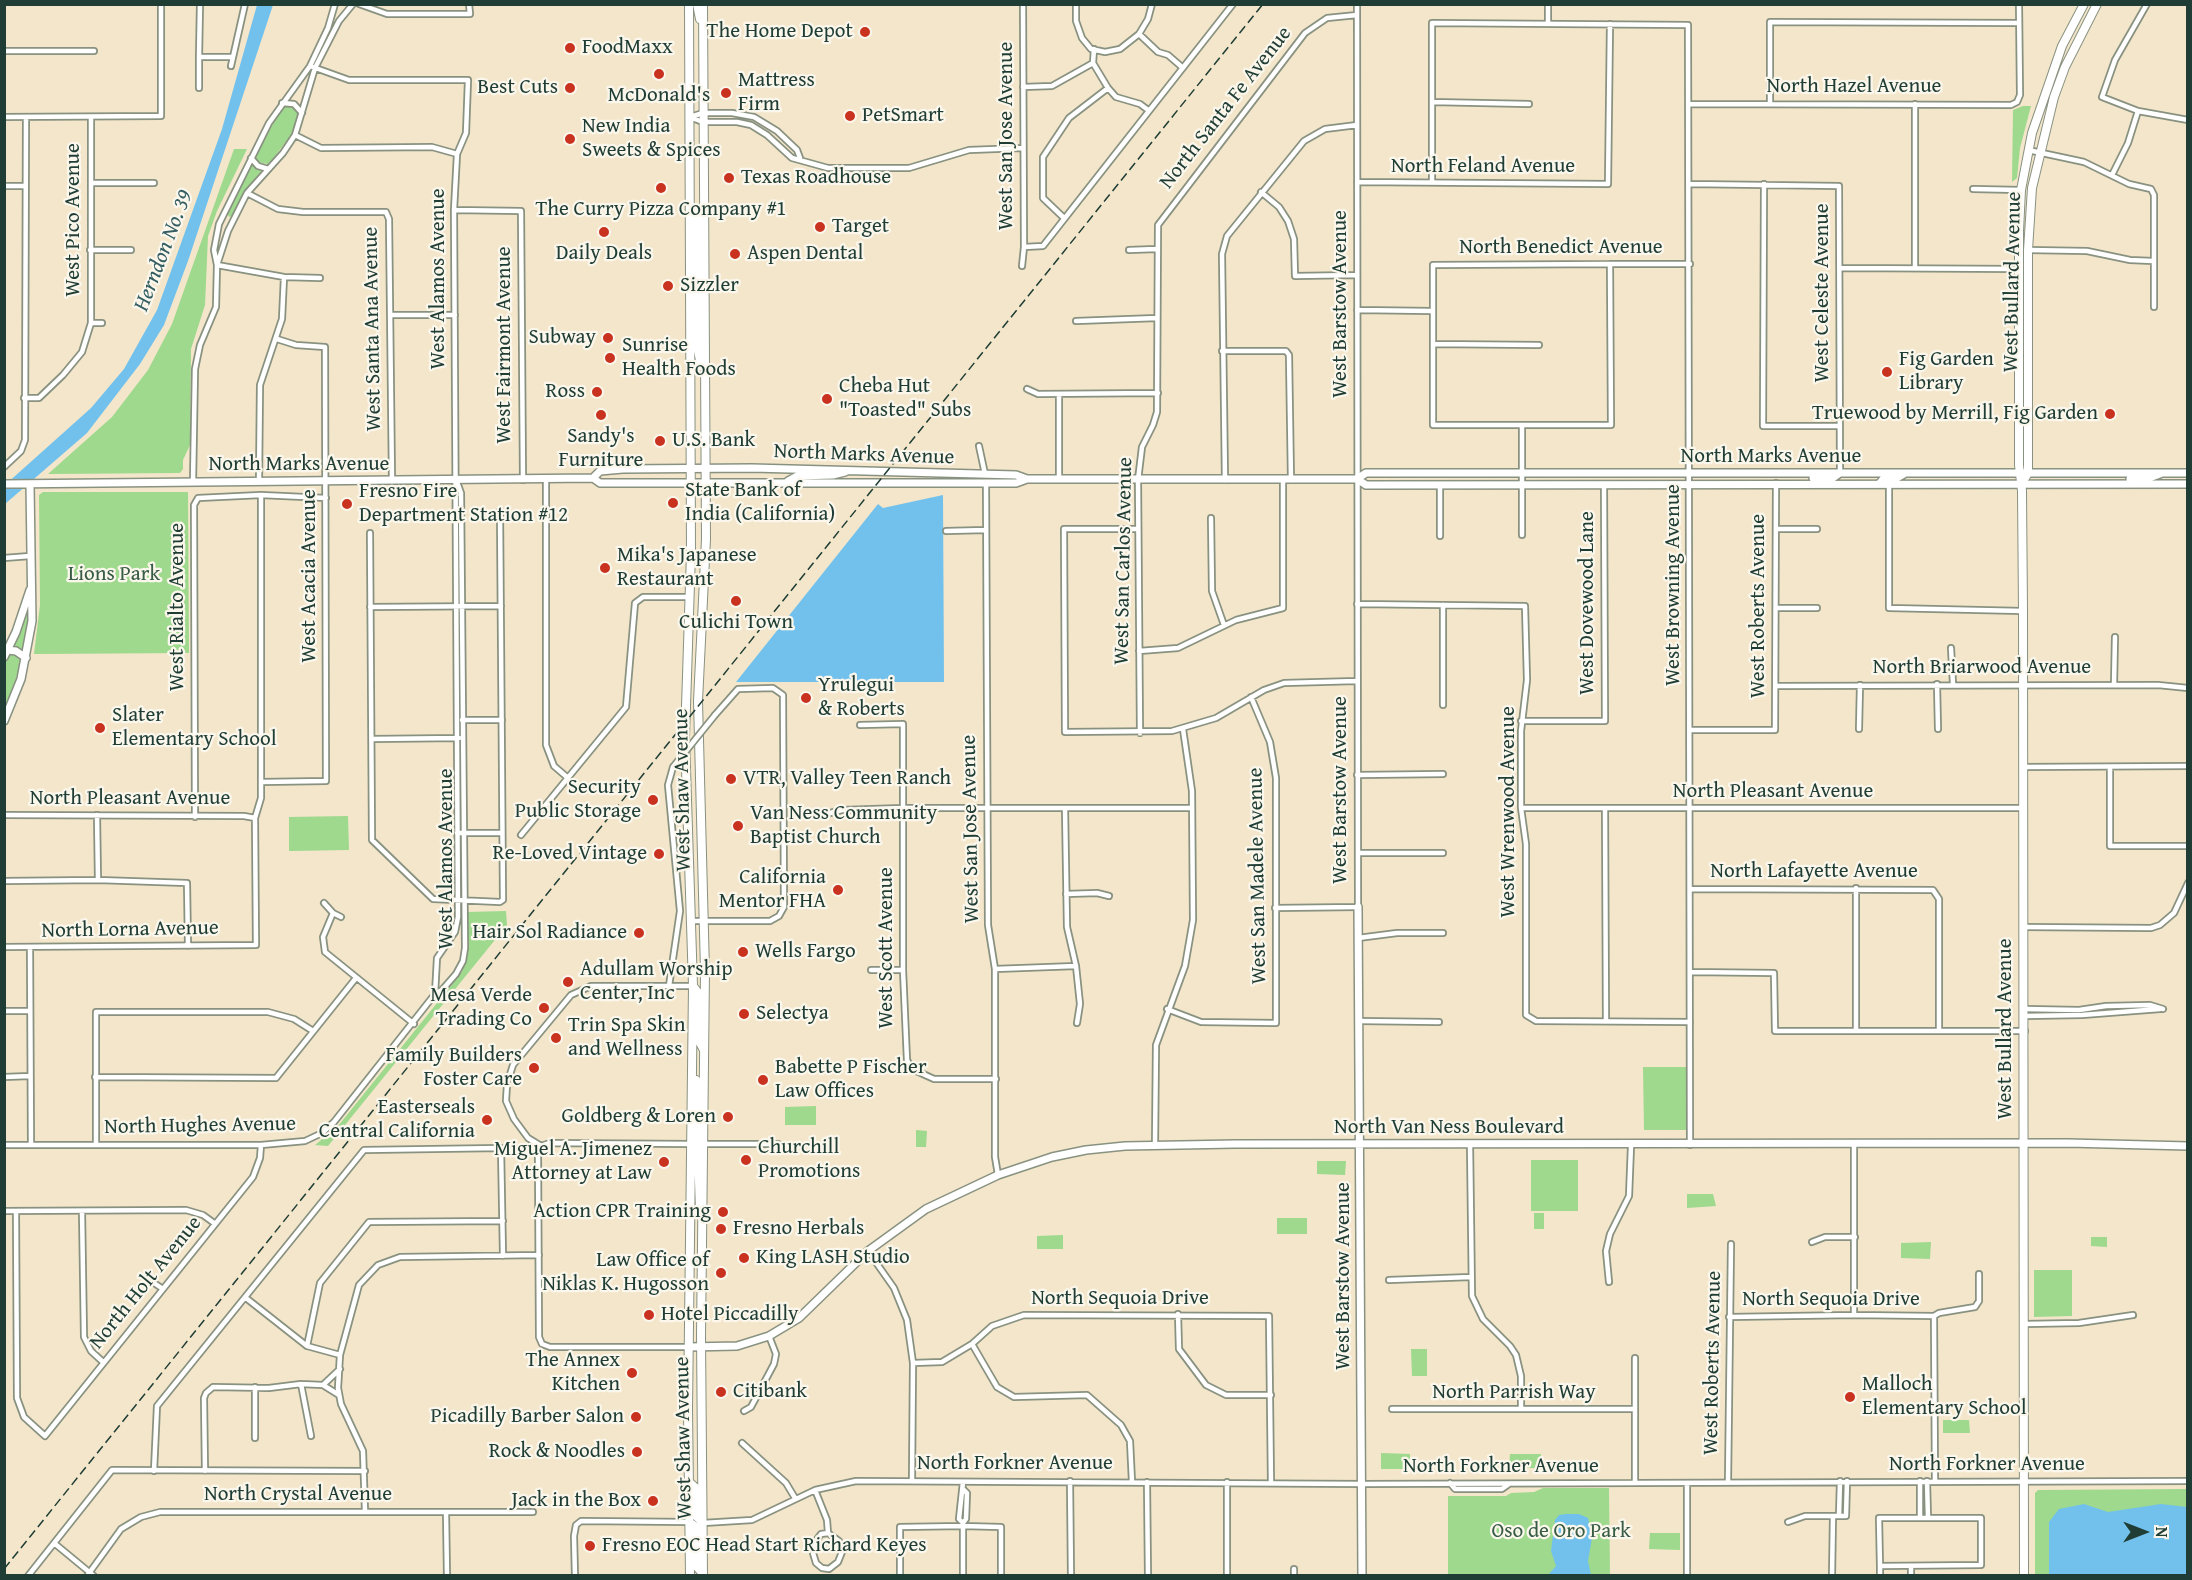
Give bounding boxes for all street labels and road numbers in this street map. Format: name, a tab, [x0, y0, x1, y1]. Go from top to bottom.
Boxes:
street label: North Santa Fe Avenue	[1155, 22, 1297, 194]
street label: West San Jose Avenue	[994, 42, 1020, 230]
street label: North Hazel Avenue	[1767, 74, 1941, 100]
street label: West Pico Avenue	[61, 143, 87, 297]
street label: North Feland Avenue	[1391, 154, 1575, 180]
street label: West Alamos Avenue	[426, 188, 452, 370]
street label: West Bullard Avenue	[1999, 191, 2027, 373]
street label: West Celeste Avenue	[1810, 203, 1836, 383]
street label: West Barstow Avenue	[1328, 210, 1354, 398]
street label: West Santa Ana Avenue	[359, 226, 387, 432]
street label: North Benedict Avenue	[1459, 235, 1663, 261]
street label: West Fairmont Avenue	[492, 246, 518, 444]
street label: North Marks Avenue	[773, 439, 955, 471]
street label: North Marks Avenue	[1681, 444, 1861, 470]
street label: North Marks Avenue	[209, 452, 389, 478]
street label: West San Carlos Avenue	[1110, 457, 1138, 665]
street label: West Browning Avenue	[1661, 484, 1687, 686]
street label: West Acacia Avenue	[297, 489, 323, 663]
street label: West Dovewood Lane	[1575, 511, 1601, 695]
street label: West Roberts Avenue	[1746, 514, 1772, 698]
street label: West Rialto Avenue	[165, 523, 191, 691]
street label: North Briarwood Avenue	[1873, 655, 2091, 681]
street label: West Barstow Avenue	[1328, 696, 1354, 884]
street label: West Wrenwood Avenue	[1496, 706, 1522, 918]
street label: West Shaw Avenue	[669, 708, 697, 872]
street label: West San Jose Avenue	[957, 735, 985, 923]
street label: West San Madele Avenue	[1244, 767, 1272, 985]
street label: West Alamos Avenue	[434, 768, 460, 950]
street label: North Pleasant Avenue	[1673, 779, 1873, 805]
street label: North Pleasant Avenue	[30, 786, 230, 812]
street label: North Lafayette Avenue	[1710, 859, 1918, 885]
street label: West Scott Avenue	[874, 867, 900, 1029]
street label: North Lorna Avenue	[41, 916, 219, 944]
street label: West Bullard Avenue	[1993, 938, 2019, 1120]
street label: North Hughes Avenue	[104, 1112, 296, 1140]
street label: North Van Ness Boulevard	[1334, 1115, 1564, 1141]
street label: West Barstow Avenue	[1331, 1182, 1357, 1370]
street label: North Holt Avenue	[85, 1211, 207, 1355]
street label: West Roberts Avenue	[1699, 1271, 1727, 1455]
street label: North Sequoia Drive	[1031, 1286, 1209, 1312]
street label: North Sequoia Drive	[1742, 1287, 1920, 1313]
street label: West Shaw Avenue	[670, 1356, 698, 1520]
street label: North Parrish Way	[1432, 1380, 1596, 1406]
street label: North Forkner Avenue	[917, 1451, 1113, 1477]
street label: North Forkner Avenue	[1889, 1452, 2085, 1478]
street label: North Forkner Avenue	[1403, 1454, 1599, 1480]
street label: North Crystal Avenue	[204, 1482, 392, 1508]

